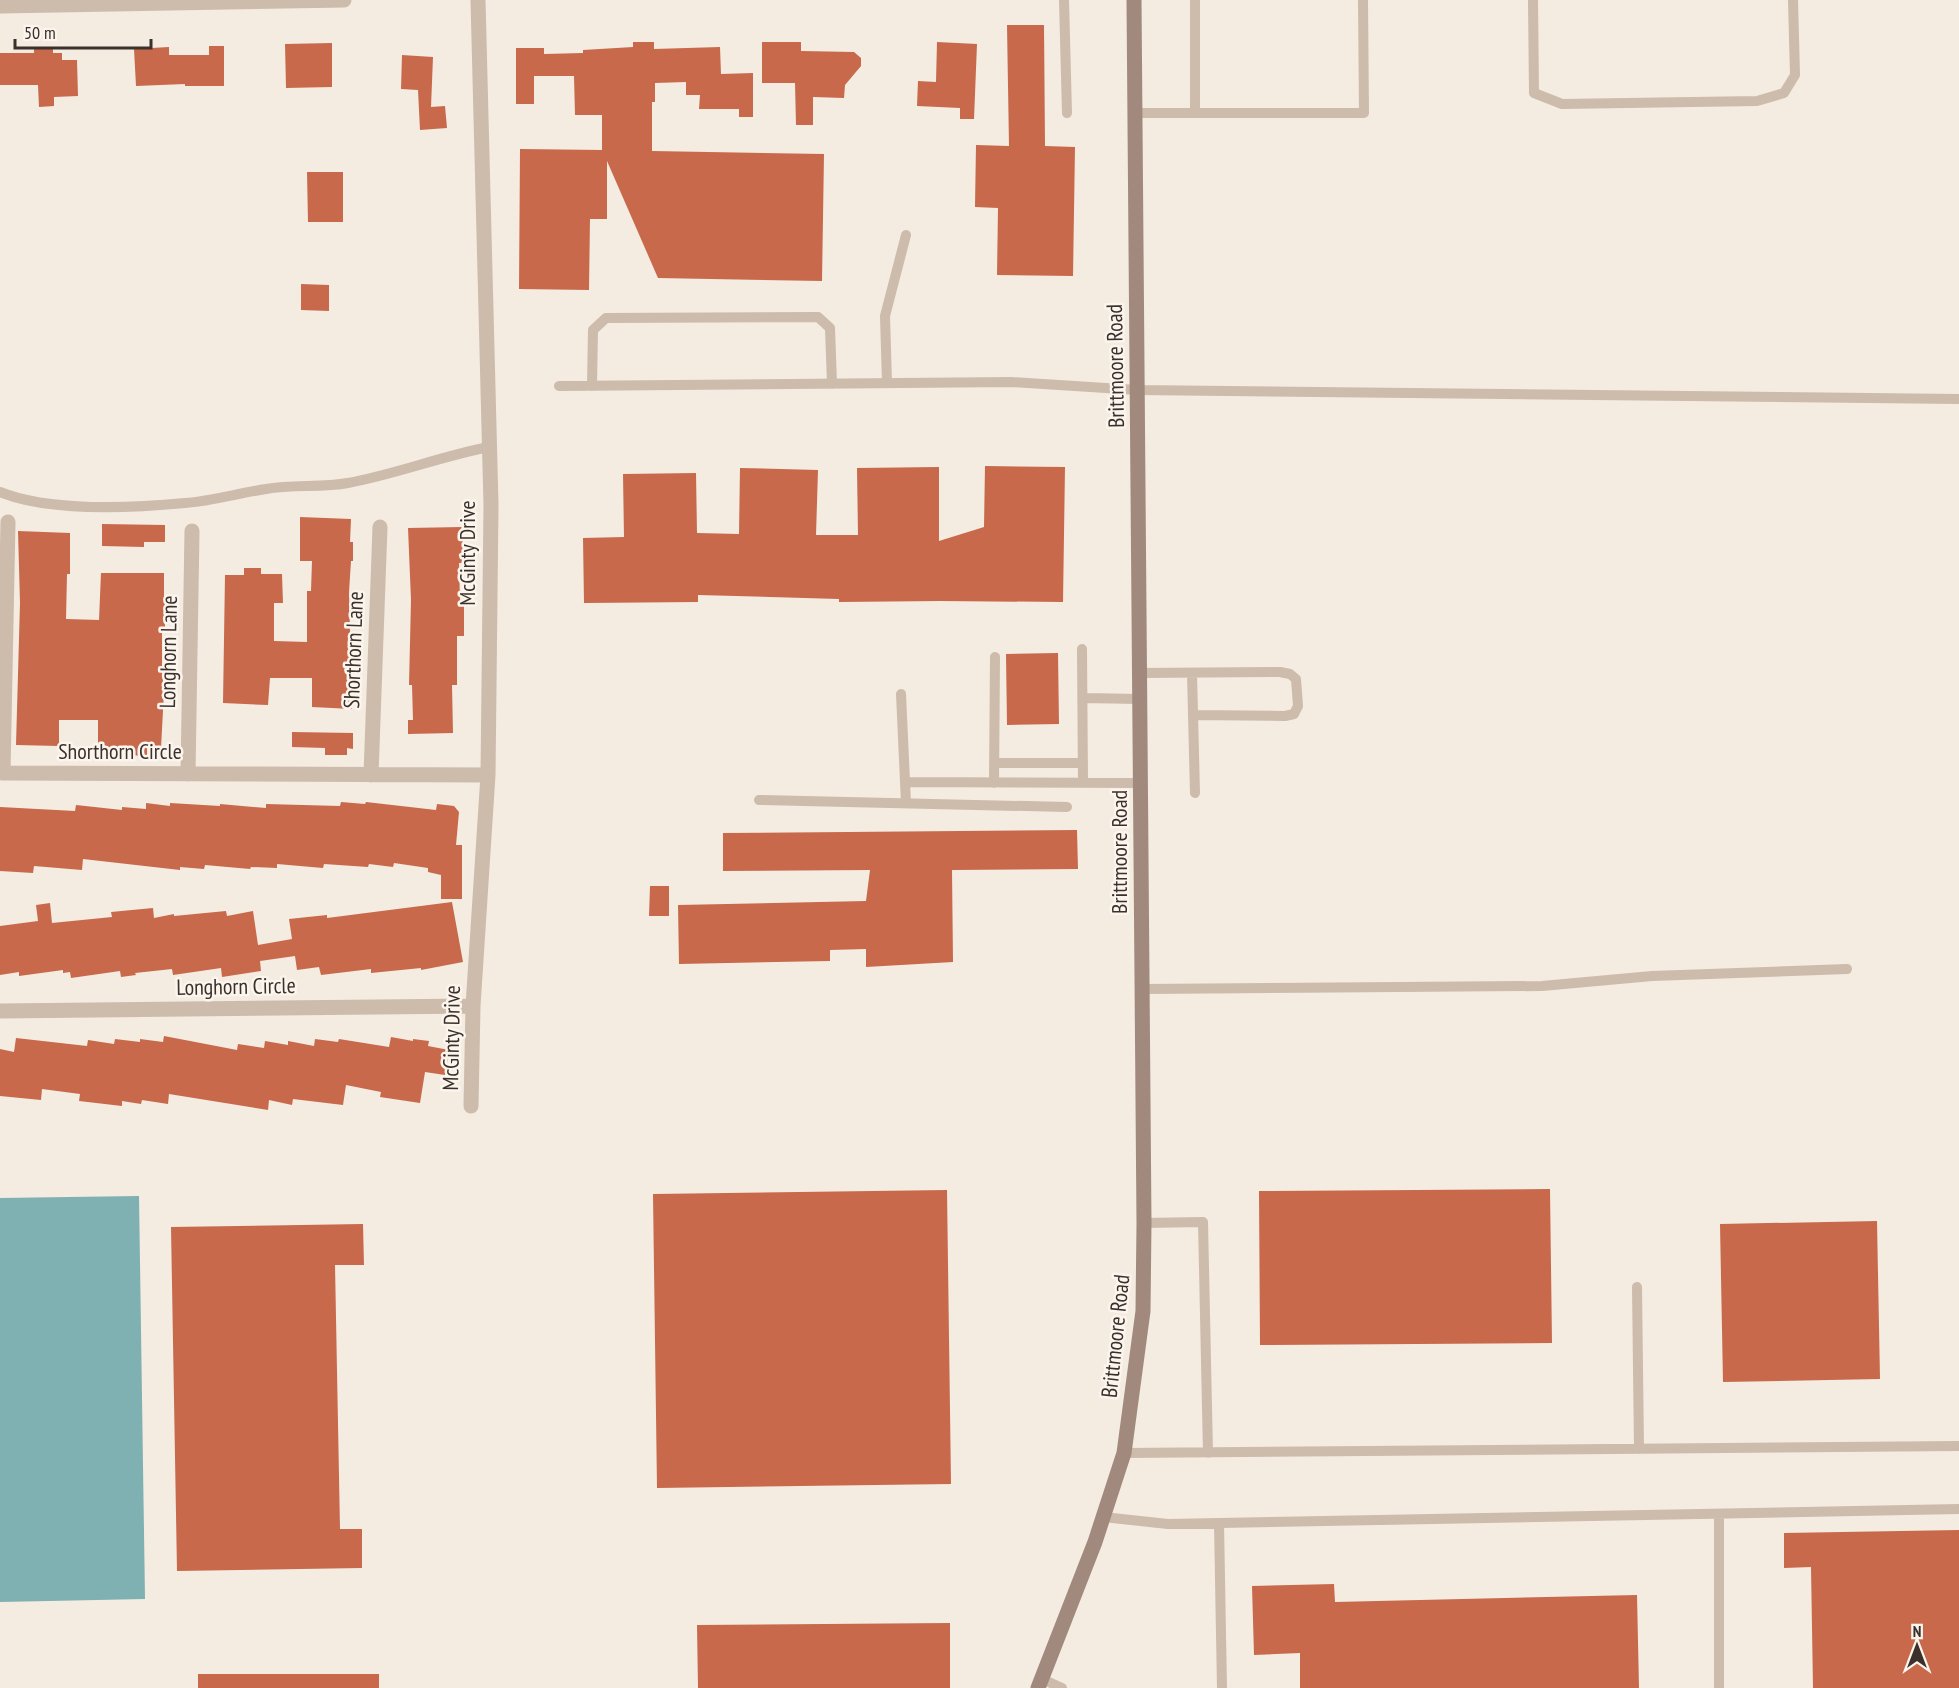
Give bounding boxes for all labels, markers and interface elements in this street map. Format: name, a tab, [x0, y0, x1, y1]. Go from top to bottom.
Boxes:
scale bar	[15, 12, 152, 50]
text: 50 m	[24, 21, 56, 44]
street label: Brittmoore Road	[1100, 304, 1130, 428]
street label: McGinty Drive	[453, 500, 481, 606]
street label: Shorthorn Lane	[337, 591, 369, 709]
street label: Longhorn Lane	[153, 595, 183, 709]
street label: Shorthorn Circle	[58, 737, 182, 765]
street label: Brittmoore Road	[1105, 790, 1133, 914]
street label: Longhorn Circle	[176, 971, 296, 1001]
street label: McGinty Drive	[436, 985, 466, 1091]
street label: Brittmoore Road	[1095, 1273, 1135, 1399]
north arrow	[1887, 1616, 1947, 1676]
text: N	[1913, 1621, 1921, 1641]

